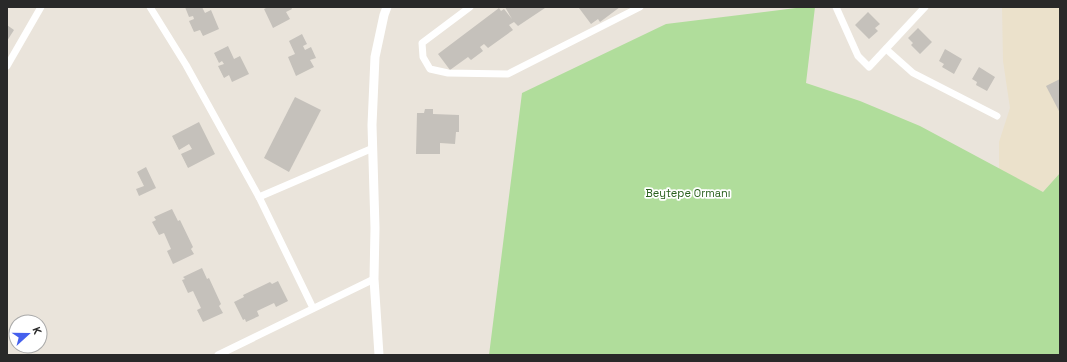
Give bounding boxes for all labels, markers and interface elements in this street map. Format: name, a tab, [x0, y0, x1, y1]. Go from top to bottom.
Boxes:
park label: Beytepe Ormanı	[645, 186, 731, 200]
north arrow	[8, 314, 48, 354]
text: K	[30, 325, 45, 336]

